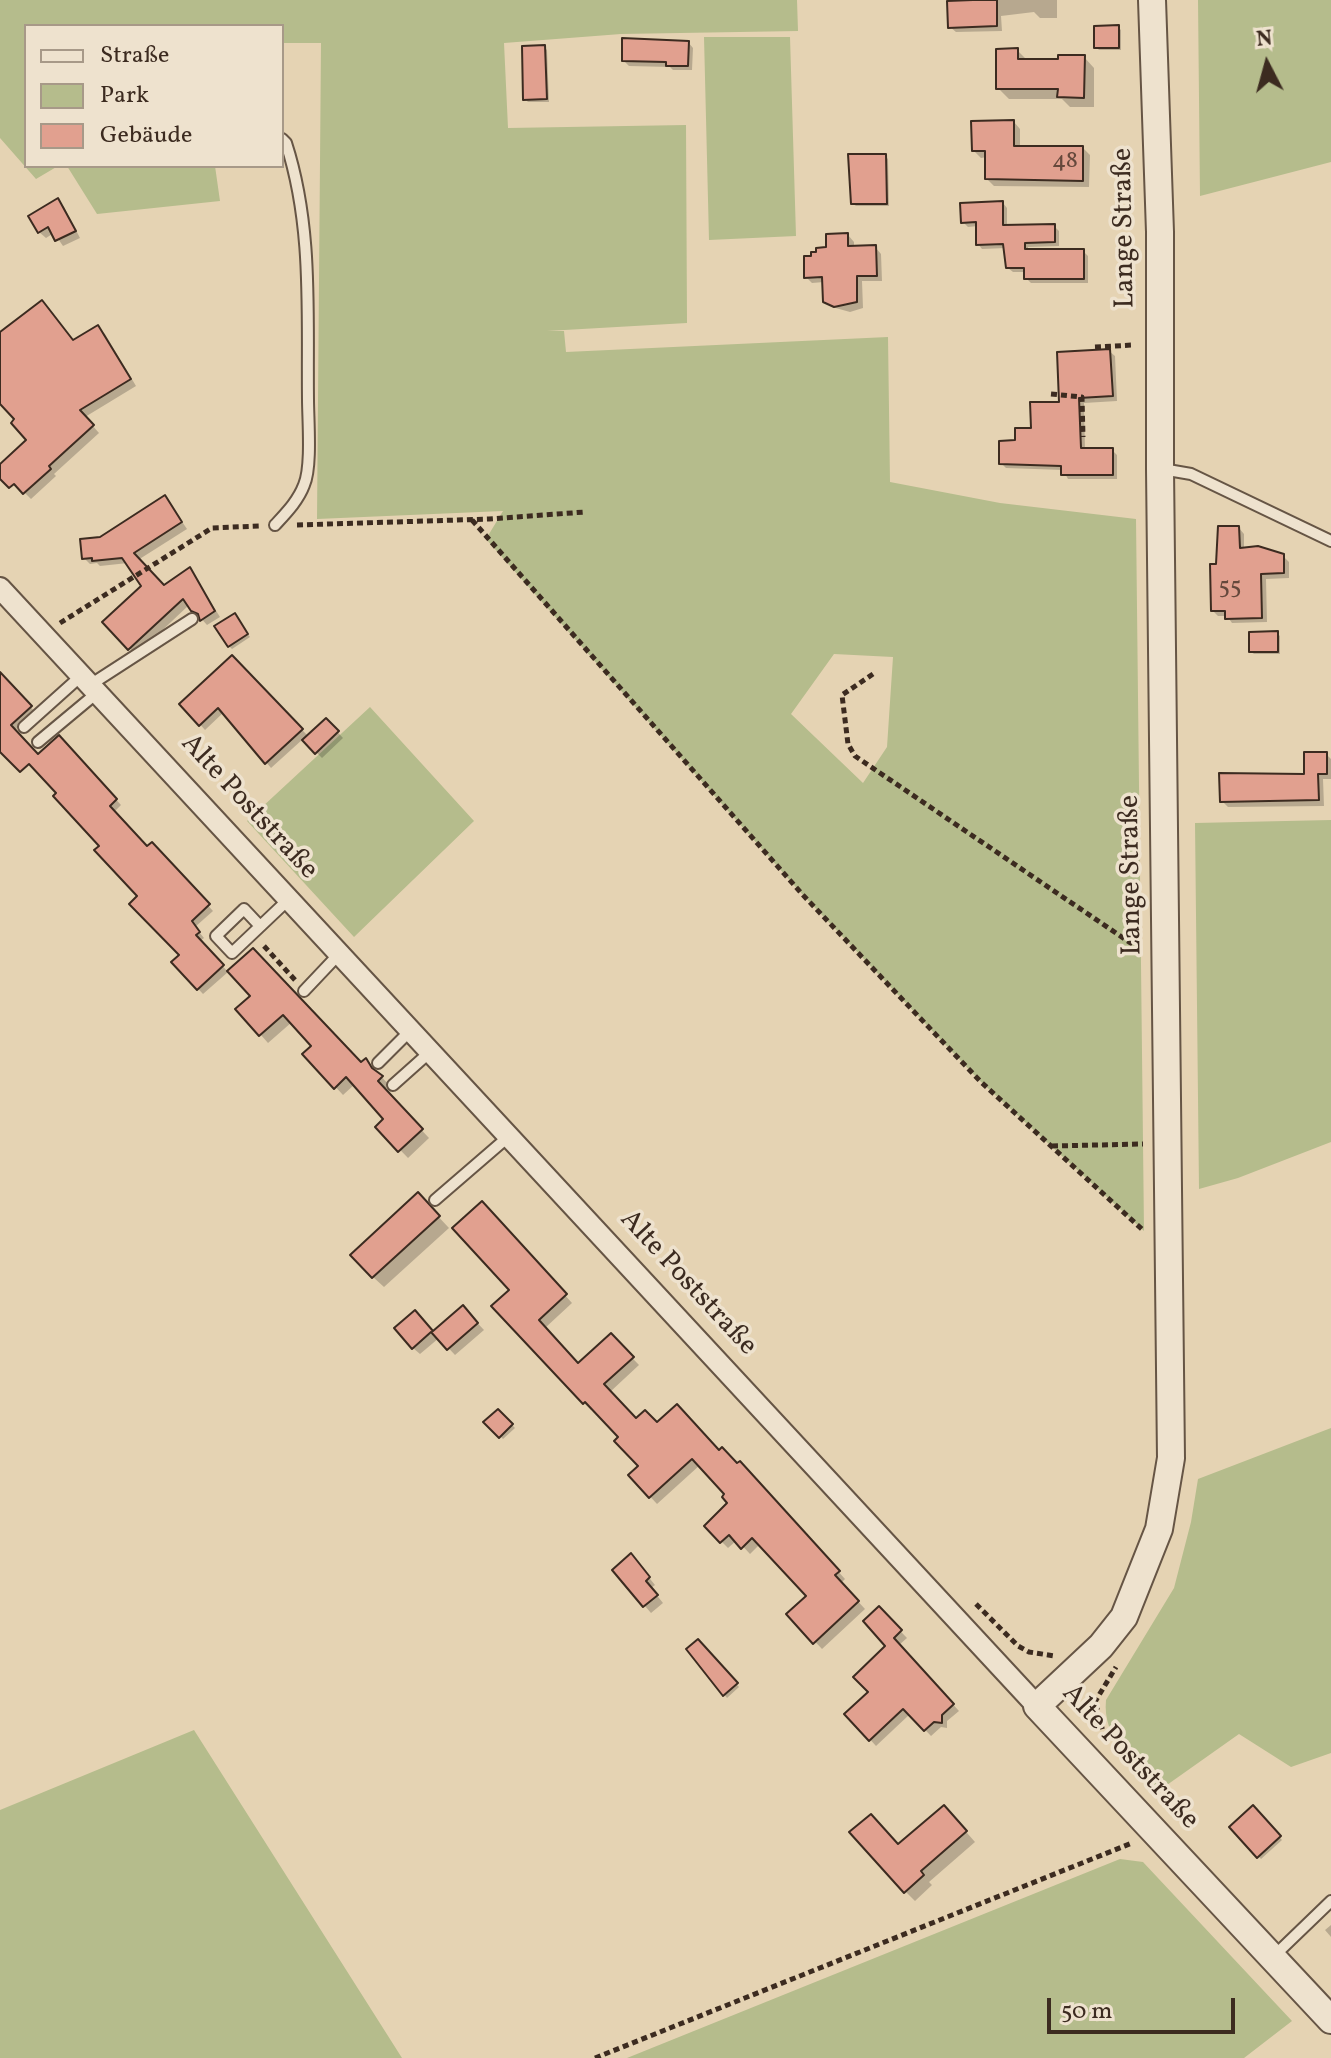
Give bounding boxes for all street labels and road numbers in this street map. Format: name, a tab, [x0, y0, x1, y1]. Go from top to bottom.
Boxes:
street label: Lange Straße	[1108, 147, 1144, 309]
street label: Alte Poststraße	[172, 728, 324, 888]
street label: Lange Straße	[1115, 794, 1151, 956]
street label: Alte Poststraße	[611, 1204, 763, 1364]
street label: Alte Poststraße	[1053, 1678, 1205, 1838]

